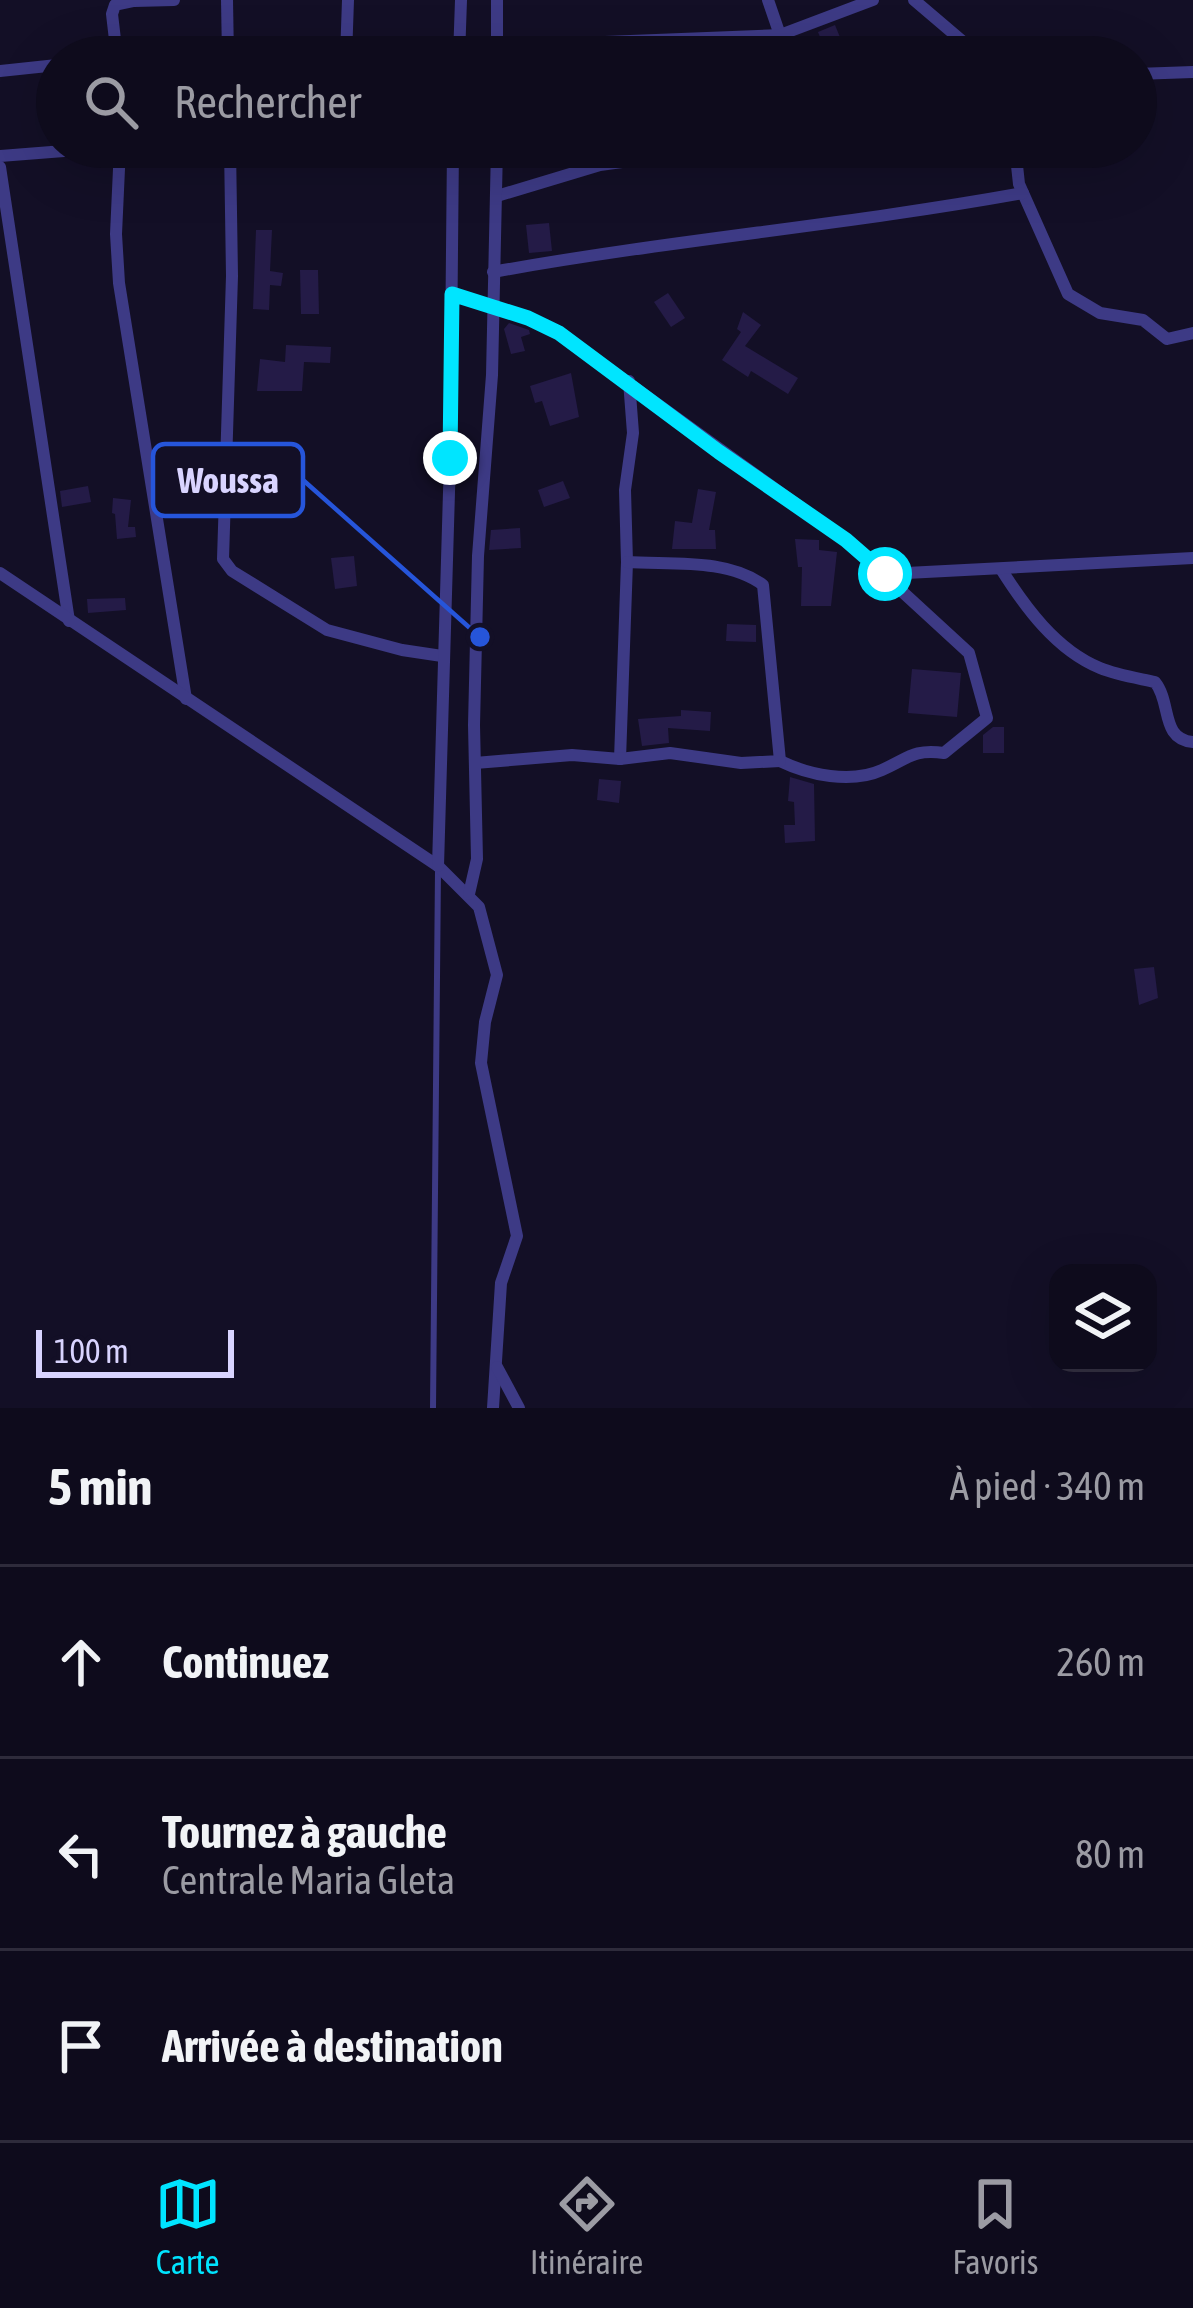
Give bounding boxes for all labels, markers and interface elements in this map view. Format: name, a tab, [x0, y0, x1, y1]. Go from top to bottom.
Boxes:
search box	[36, 36, 1157, 168]
icon: search	[78, 69, 144, 135]
text: Rechercher	[174, 76, 361, 128]
route end	[423, 431, 477, 485]
callout: Woussa	[153, 444, 303, 516]
text: Woussa	[176, 459, 279, 501]
route start	[858, 547, 912, 601]
map controls	[1049, 1264, 1157, 1372]
button: layers	[1049, 1264, 1157, 1372]
scale bar	[36, 1324, 234, 1377]
text: 100 m	[54, 1332, 129, 1370]
text: 5 min	[48, 1457, 152, 1516]
text: À pied · 340 m	[950, 1464, 1145, 1508]
icon: ahead	[48, 1629, 114, 1695]
text: Continuez	[162, 1636, 329, 1688]
text: 260 m	[1057, 1640, 1145, 1684]
text: Tournez à gauche	[162, 1806, 447, 1858]
icon: left	[48, 1821, 114, 1887]
text: 80 m	[1075, 1832, 1145, 1876]
text: Centrale Maria Gleta	[162, 1858, 455, 1902]
icon: arrive	[48, 2013, 114, 2079]
text: Arrivée à destination	[162, 2020, 503, 2072]
tab: Carte	[155, 2171, 221, 2281]
tab: Itinéraire	[530, 2171, 643, 2281]
tab: Favoris	[953, 2171, 1038, 2281]

